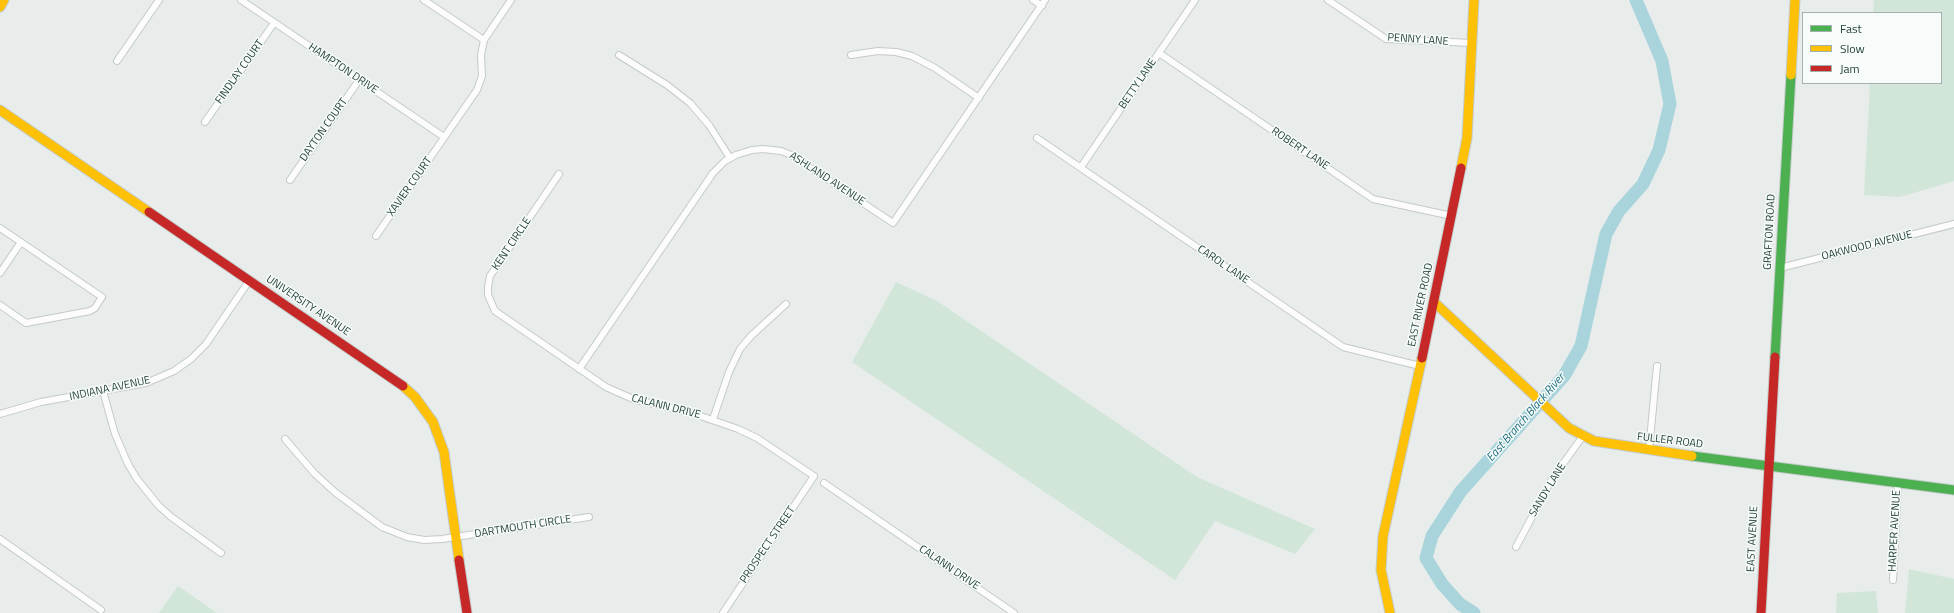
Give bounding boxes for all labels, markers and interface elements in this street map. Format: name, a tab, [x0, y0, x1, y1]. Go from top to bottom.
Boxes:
legend	[1802, 12, 1942, 84]
text: Fast	[1840, 19, 1862, 38]
street label: PENNY LANE	[1387, 31, 1449, 49]
street label: FINDLAY COURT	[213, 37, 267, 107]
text: Slow	[1840, 39, 1865, 58]
street label: HAMPTON DRIVE	[306, 41, 380, 97]
street label: BETTY LANE	[1116, 56, 1160, 112]
text: Jam	[1840, 59, 1860, 78]
street label: DAYTON COURT	[297, 96, 351, 164]
street label: ROBERT LANE	[1268, 125, 1332, 173]
street label: ASHLAND AVENUE	[787, 150, 867, 208]
street label: XAVIER COURT	[385, 155, 435, 219]
street label: GRAFTON ROAD	[1761, 194, 1779, 270]
street label: KENT CIRCLE	[490, 215, 534, 273]
street label: OAKWOOD AVENUE	[1820, 228, 1914, 264]
street label: CAROL LANE	[1195, 243, 1251, 287]
street label: EAST RIVER ROAD	[1406, 262, 1436, 348]
street label: UNIVERSITY AVENUE	[263, 273, 353, 339]
water label: East Branch Black River	[1484, 371, 1568, 465]
street label: INDIANA AVENUE	[68, 374, 152, 404]
street label: CALANN DRIVE	[630, 392, 702, 422]
street label: FULLER ROAD	[1636, 430, 1704, 452]
street label: SANDY LANE	[1527, 461, 1569, 519]
street label: HARPER AVENUE	[1886, 490, 1904, 572]
street label: PROSPECT STREET	[737, 504, 799, 586]
street label: EAST AVENUE	[1745, 506, 1761, 572]
street label: DARTMOUTH CIRCLE	[474, 513, 572, 541]
street label: CALANN DRIVE	[916, 543, 982, 593]

